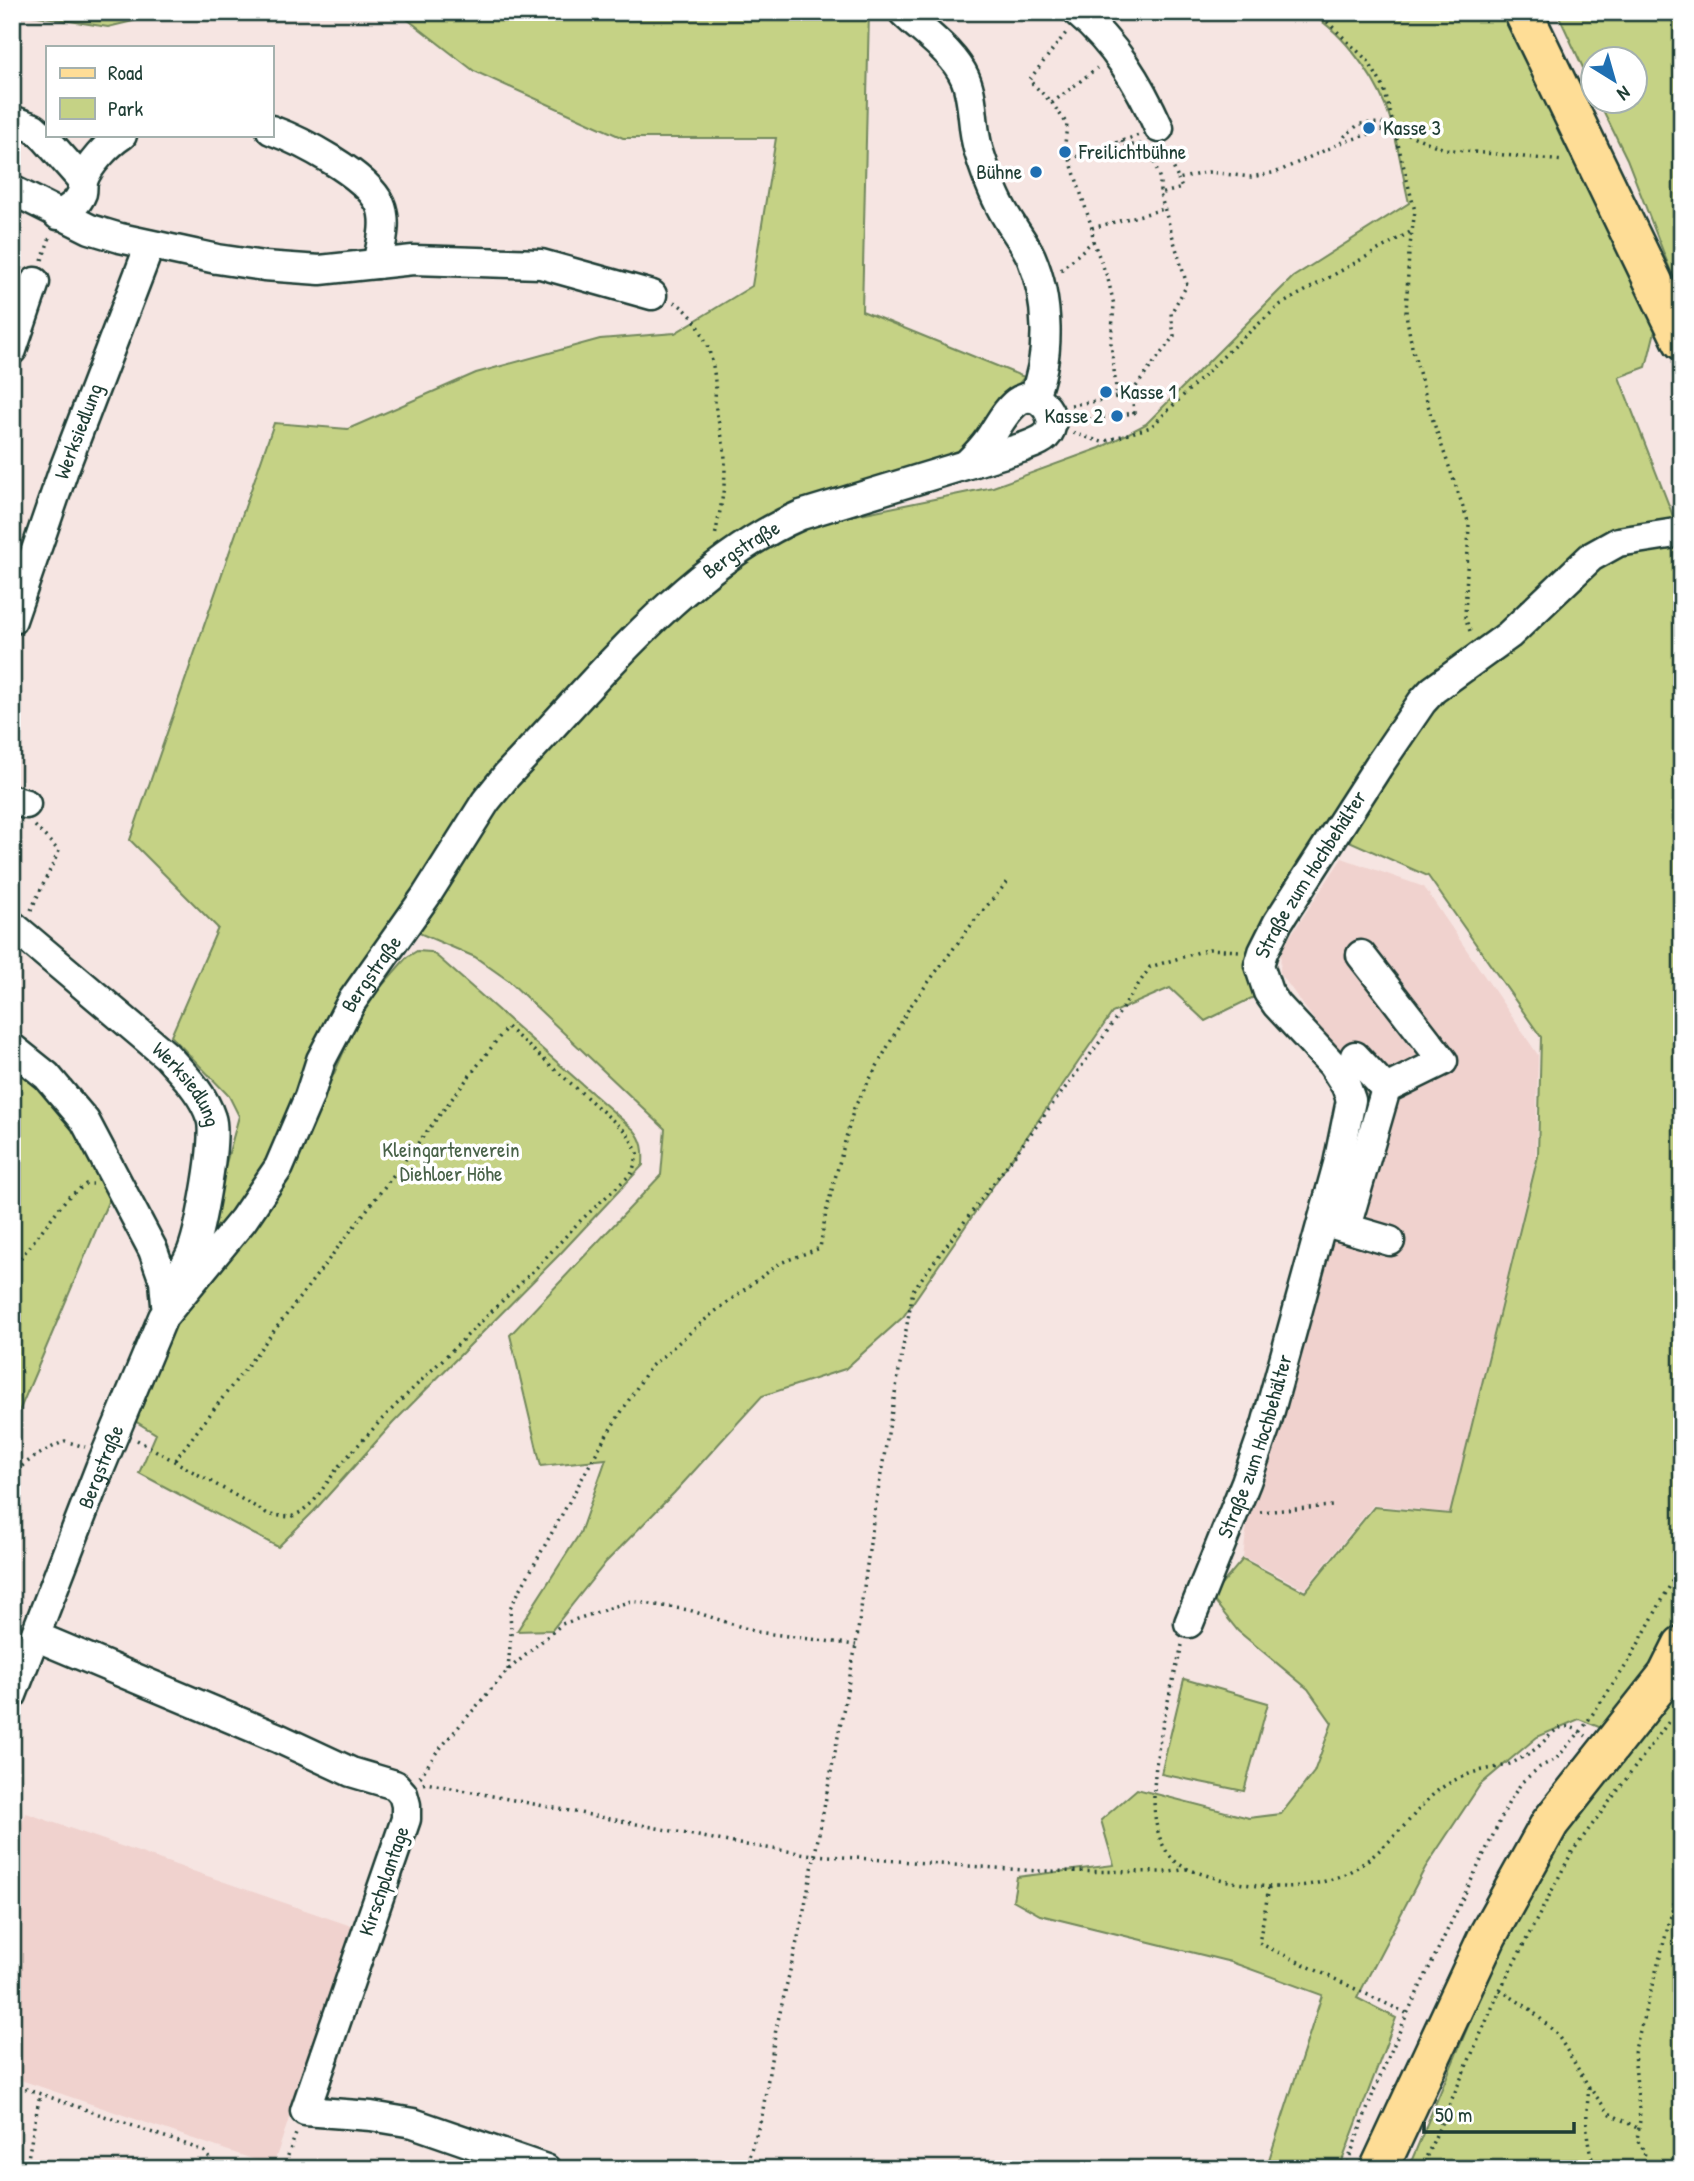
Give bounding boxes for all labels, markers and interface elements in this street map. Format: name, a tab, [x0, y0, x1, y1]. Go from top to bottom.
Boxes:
legend	[46, 46, 273, 136]
north arrow	[1578, 46, 1648, 116]
text: Road	[108, 58, 142, 87]
text: N	[1612, 80, 1636, 107]
text: Park	[108, 94, 143, 123]
place label: Kasse 3	[1383, 113, 1441, 142]
marker: Kasse 3	[1361, 120, 1377, 136]
place label: Freilichtbühne	[1078, 137, 1186, 166]
marker: Freilichtbühne	[1057, 144, 1073, 160]
place label: Bühne	[976, 157, 1022, 186]
marker: Bühne	[1028, 164, 1044, 180]
place label: Kasse 1	[1120, 377, 1176, 406]
street label: Werksiedlung	[47, 379, 109, 483]
marker: Kasse 1	[1098, 384, 1114, 400]
place label: Kasse 2	[1045, 401, 1103, 430]
marker: Kasse 2	[1109, 408, 1125, 424]
street label: Bergstraße	[696, 513, 785, 585]
street label: Straße zum Hochbehälter	[1247, 785, 1373, 961]
street label: Bergstraße	[334, 929, 408, 1017]
street label: Werksiedlung	[146, 1035, 227, 1129]
park label: Kleingartenverein Diehloer Höhe	[382, 1135, 520, 1188]
street label: Straße zum Hochbehälter	[1210, 1351, 1299, 1542]
street label: Bergstraße	[71, 1420, 130, 1512]
street label: Kirschplantage	[351, 1822, 416, 1940]
scale bar	[1424, 2090, 1575, 2134]
text: 50 m	[1435, 2100, 1472, 2129]

